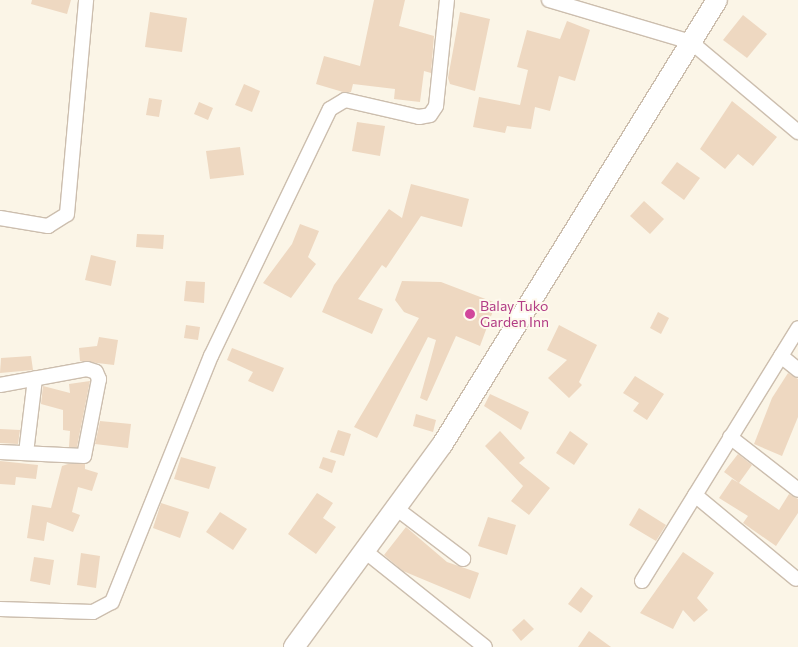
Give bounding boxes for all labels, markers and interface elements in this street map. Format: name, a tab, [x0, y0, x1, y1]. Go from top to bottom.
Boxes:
place label: Balay Tuko Garden Inn	[480, 298, 549, 331]
marker: Balay Tuko Garden Inn	[464, 308, 476, 320]

